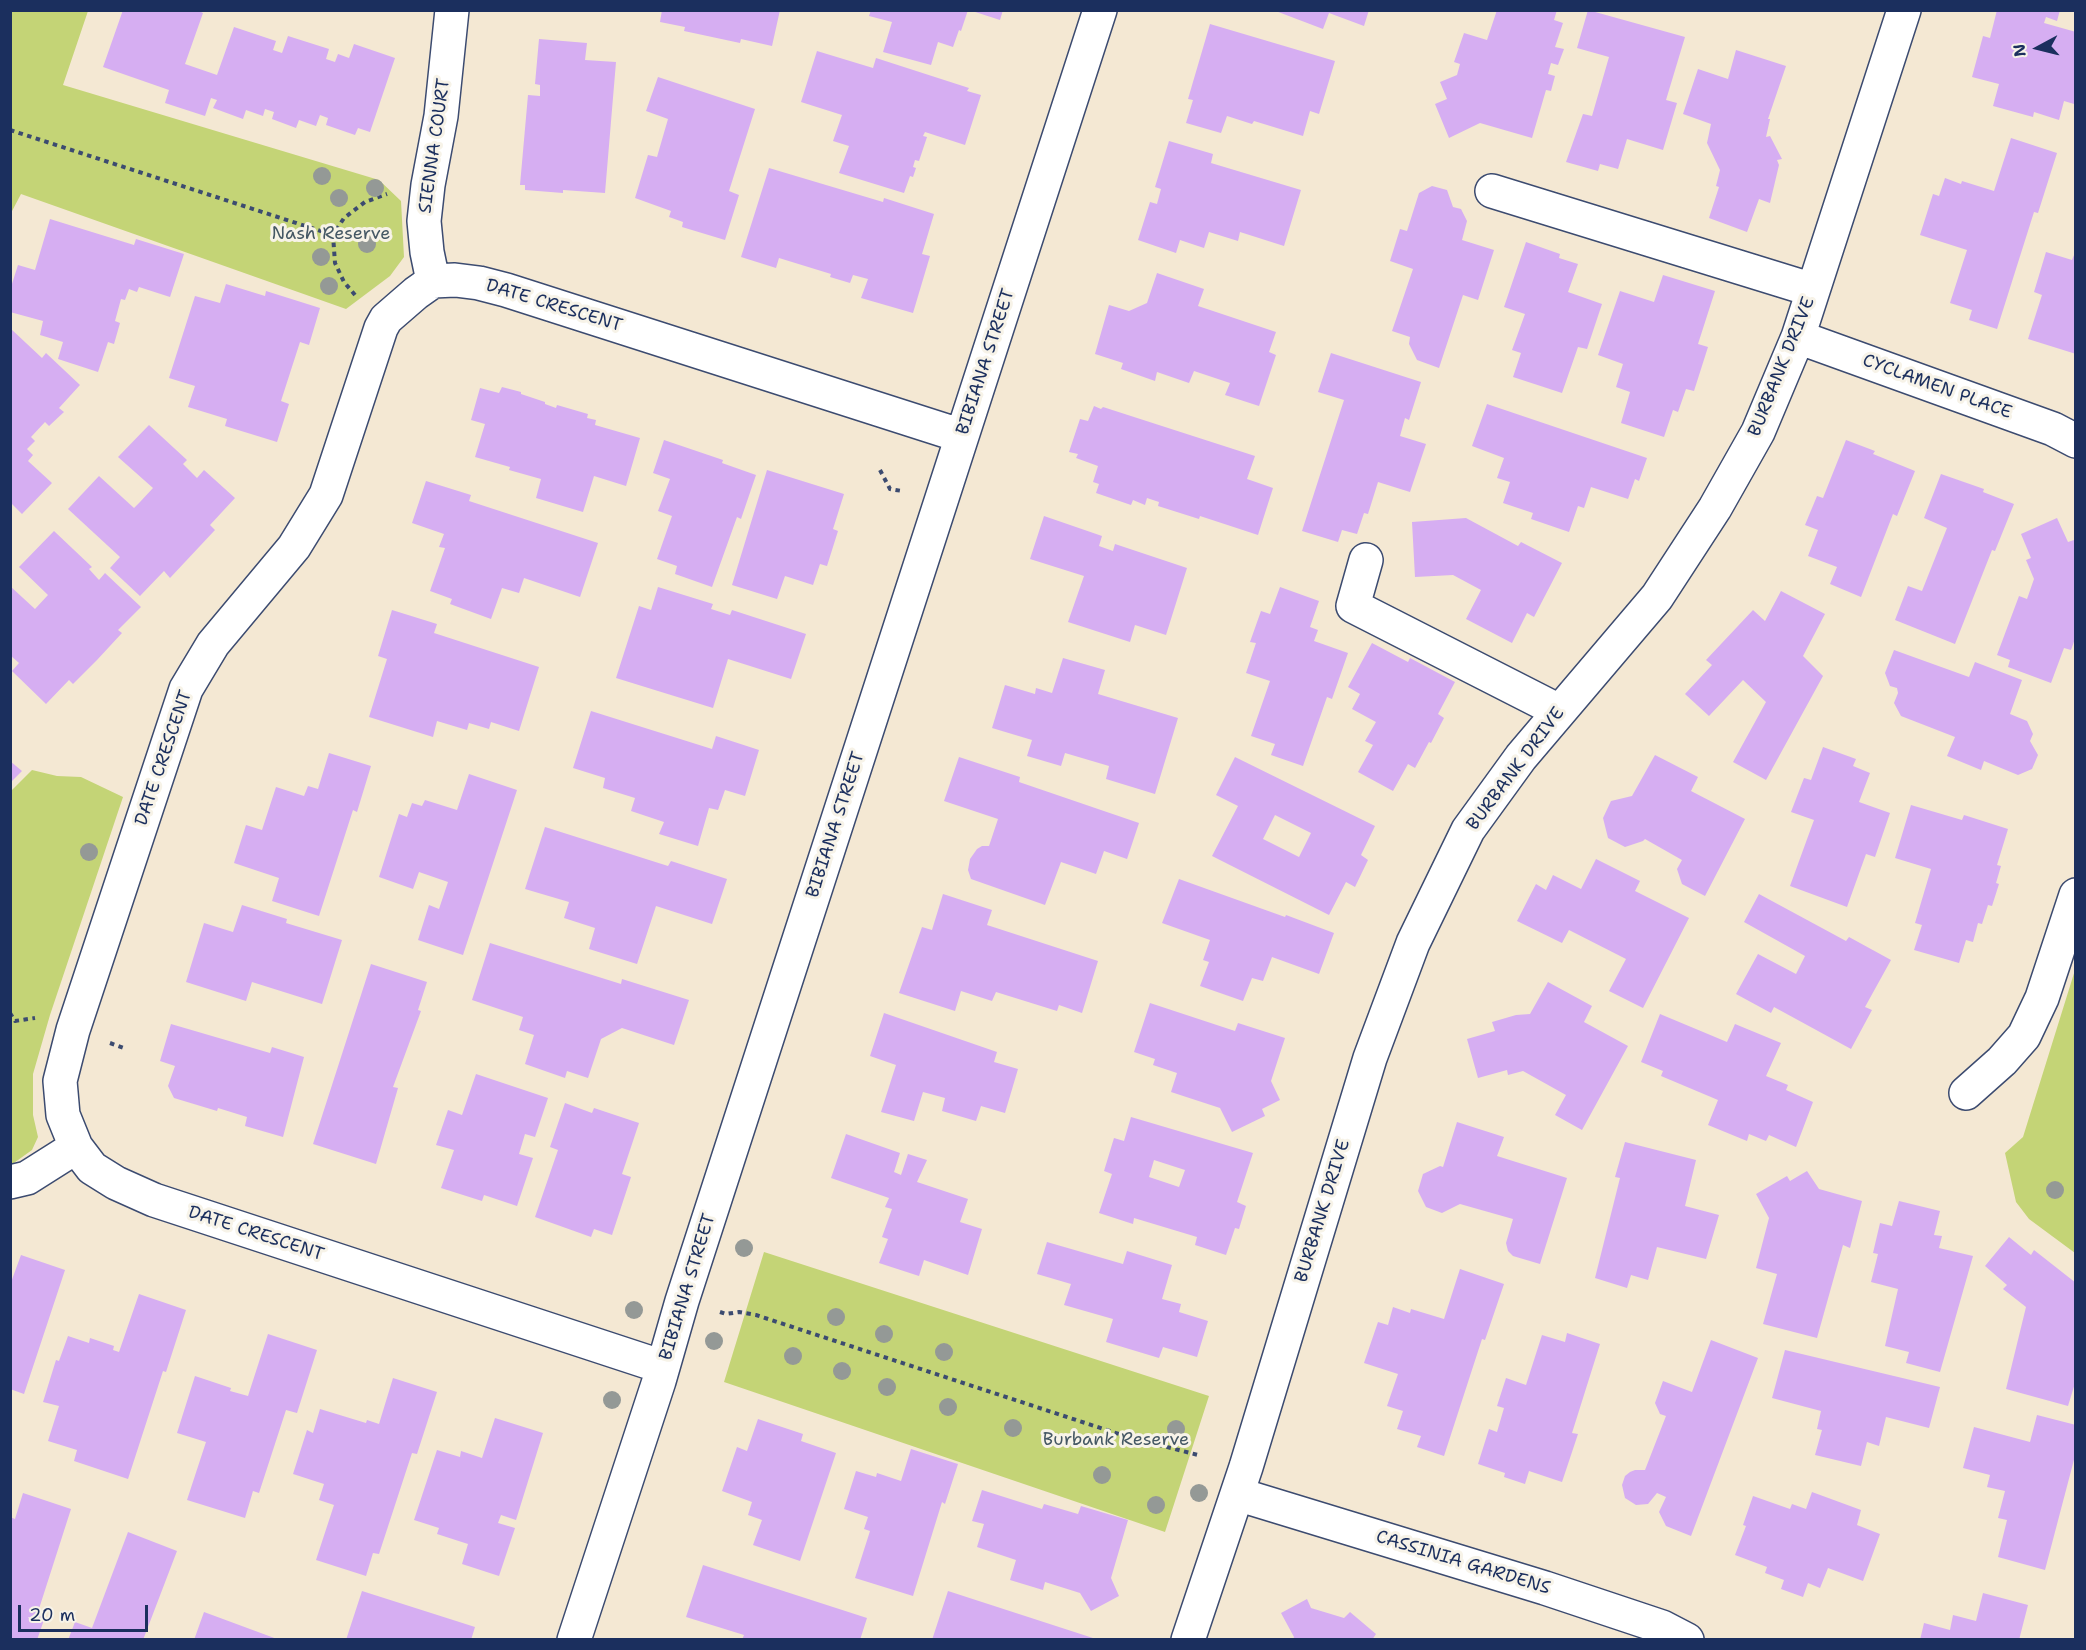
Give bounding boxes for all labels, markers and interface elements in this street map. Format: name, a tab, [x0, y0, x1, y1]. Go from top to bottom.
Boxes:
north arrow	[2008, 18, 2068, 78]
text: N	[2008, 43, 2031, 58]
street label: SIENNA COURT	[415, 77, 455, 215]
park label: Nash Reserve	[271, 223, 391, 245]
street label: DATE CRESCENT	[483, 275, 625, 337]
street label: BIBIANA STREET	[952, 286, 1020, 438]
street label: BURBANK DRIVE	[1744, 294, 1820, 440]
street label: CYCLAMEN PLACE	[1859, 350, 2015, 424]
street label: DATE CRESCENT	[131, 688, 197, 828]
street label: BURBANK DRIVE	[1463, 703, 1569, 835]
street label: BIBIANA STREET	[802, 749, 870, 901]
street label: BURBANK DRIVE	[1291, 1137, 1355, 1285]
street label: DATE CRESCENT	[185, 1202, 327, 1266]
street label: BIBIANA STREET	[655, 1211, 721, 1363]
park label: Burbank Reserve	[1043, 1429, 1189, 1451]
street label: CASSINIA GARDENS	[1373, 1526, 1553, 1600]
scale bar	[21, 1593, 152, 1631]
text: 20 m	[29, 1603, 75, 1627]

